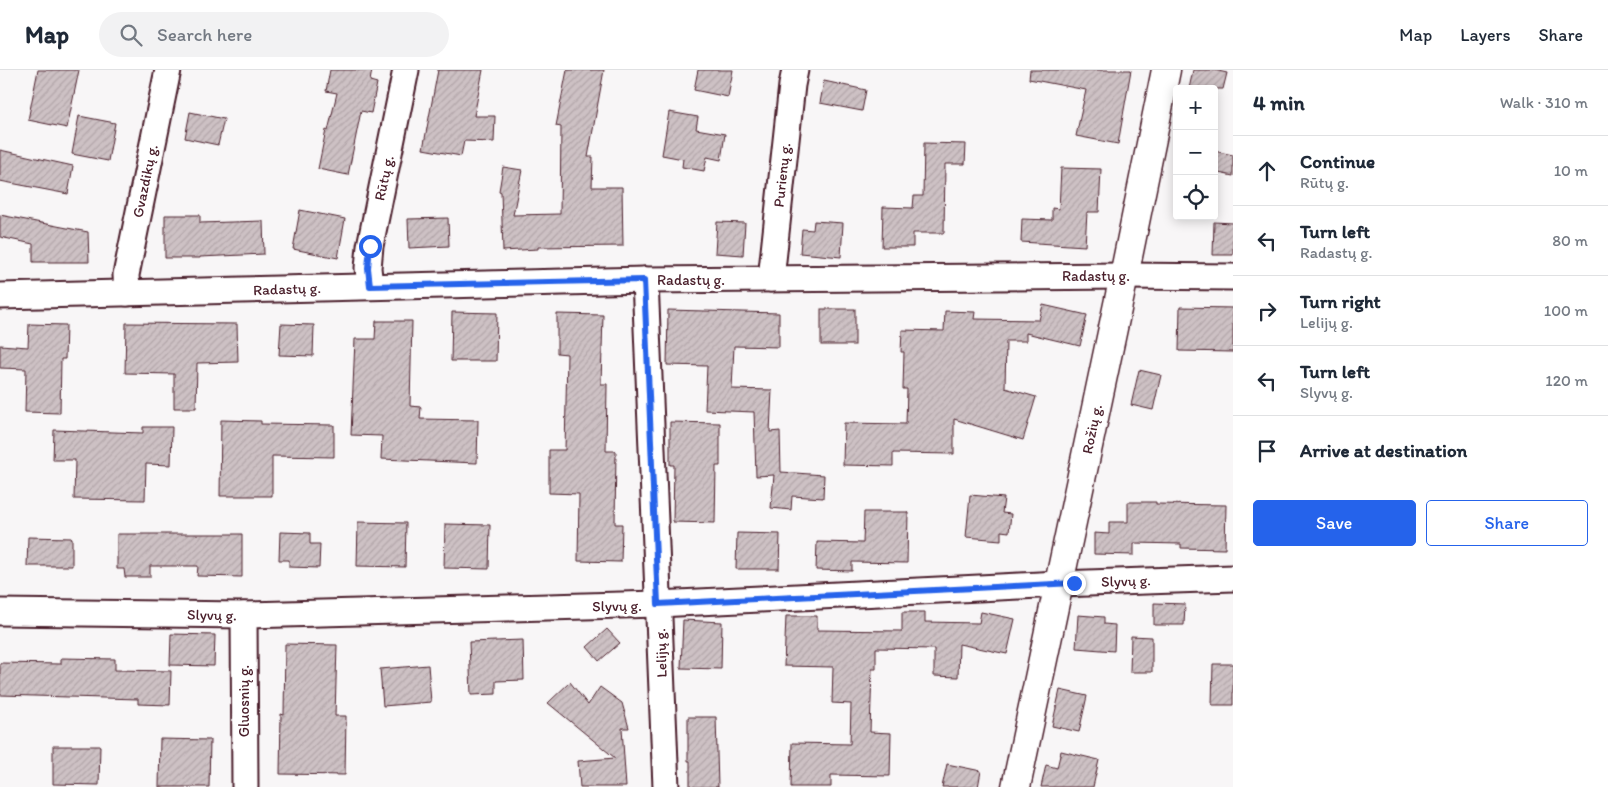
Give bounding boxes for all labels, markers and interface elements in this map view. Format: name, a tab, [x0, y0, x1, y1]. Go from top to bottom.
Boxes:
search box	[99, 12, 449, 57]
text: Map	[25, 20, 69, 49]
icon: search	[117, 21, 145, 49]
text: Search here	[157, 23, 252, 46]
text: Map	[1399, 24, 1432, 46]
text: Layers	[1460, 24, 1510, 46]
text: Share	[1538, 24, 1583, 46]
map controls	[1173, 85, 1218, 220]
button: +	[1173, 85, 1218, 130]
text: 4 min	[1253, 90, 1305, 115]
text: Walk · 310 m	[1500, 93, 1588, 112]
button: −	[1173, 130, 1218, 175]
street label: Purienų g.	[770, 142, 794, 208]
street label: Gvazdikų g.	[128, 143, 162, 219]
text: Continue	[1300, 150, 1375, 173]
street label: Rūtų g.	[370, 154, 398, 202]
icon: ahead	[1253, 157, 1281, 185]
text: 10 m	[1554, 161, 1588, 180]
text: Rūtų g.	[1300, 173, 1349, 192]
button: locate	[1173, 175, 1218, 220]
text: Turn left	[1300, 220, 1370, 243]
icon: left	[1253, 227, 1281, 255]
text: 80 m	[1552, 231, 1588, 250]
route start	[359, 235, 382, 258]
text: Radastų g.	[1300, 243, 1372, 262]
street label: Radastų g.	[1062, 267, 1130, 285]
street label: Radastų g.	[657, 271, 725, 289]
street label: Radastų g.	[253, 279, 321, 299]
text: Turn right	[1300, 290, 1381, 313]
icon: right	[1253, 297, 1281, 325]
text: 100 m	[1544, 301, 1588, 320]
text: Lelijų g.	[1300, 313, 1353, 332]
text: Turn left	[1300, 360, 1370, 383]
icon: left	[1253, 367, 1281, 395]
text: 120 m	[1545, 371, 1588, 390]
text: Slyvų g.	[1300, 383, 1353, 402]
street label: Rožių g.	[1078, 402, 1106, 456]
icon: arrive	[1253, 437, 1281, 465]
text: Arrive at destination	[1300, 439, 1467, 462]
button: Save	[1253, 500, 1416, 546]
button: Share	[1426, 500, 1588, 546]
street label: Slyvų g.	[1101, 571, 1151, 591]
route end	[1063, 572, 1086, 595]
street label: Slyvų g.	[592, 597, 642, 615]
street label: Slyvų g.	[187, 606, 237, 624]
street label: Lelijų g.	[651, 628, 671, 678]
street label: Gluosnių g.	[235, 665, 253, 737]

